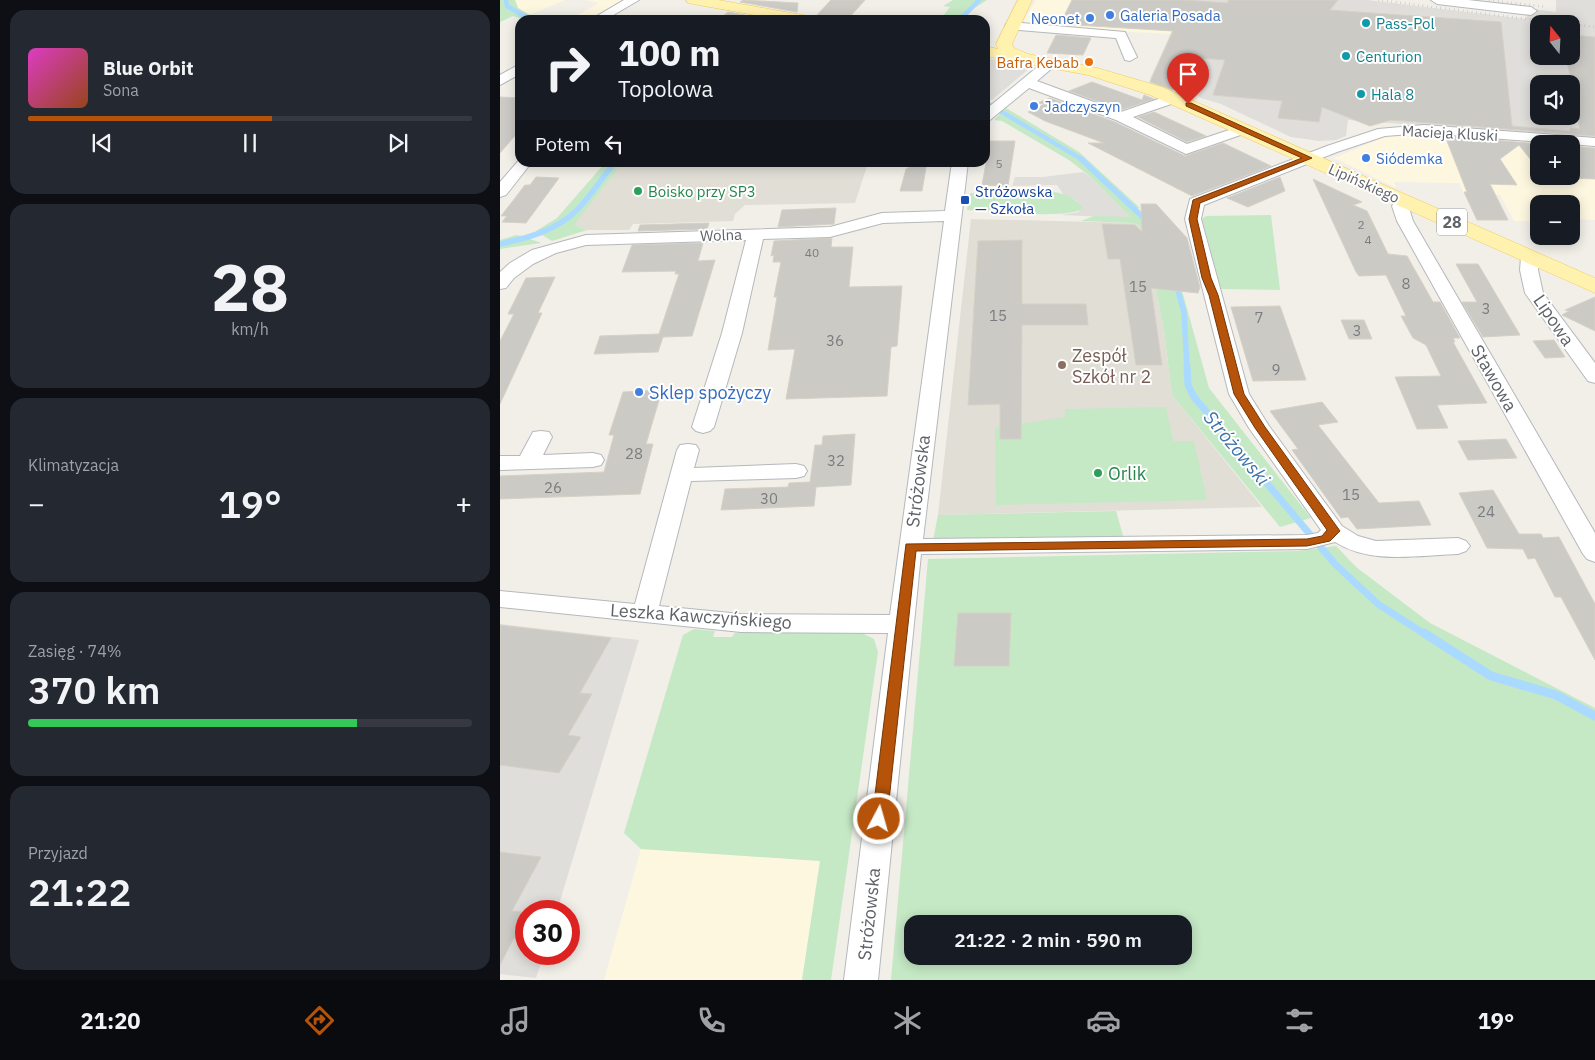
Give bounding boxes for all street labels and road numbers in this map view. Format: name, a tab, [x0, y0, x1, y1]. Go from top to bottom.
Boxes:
street label: Macieja Kluski	[1402, 121, 1498, 145]
street label: Lipińskiego	[1326, 159, 1402, 207]
road number: 28	[1437, 208, 1467, 236]
street label: Wolna	[700, 225, 742, 245]
street label: Lipowa	[1528, 290, 1580, 350]
street label: Stawowa	[1466, 340, 1522, 416]
street label: Stróżowska	[901, 433, 935, 529]
street label: Leszka Kawczyńskiego	[609, 598, 793, 634]
street label: Stróżowska	[853, 866, 885, 961]

